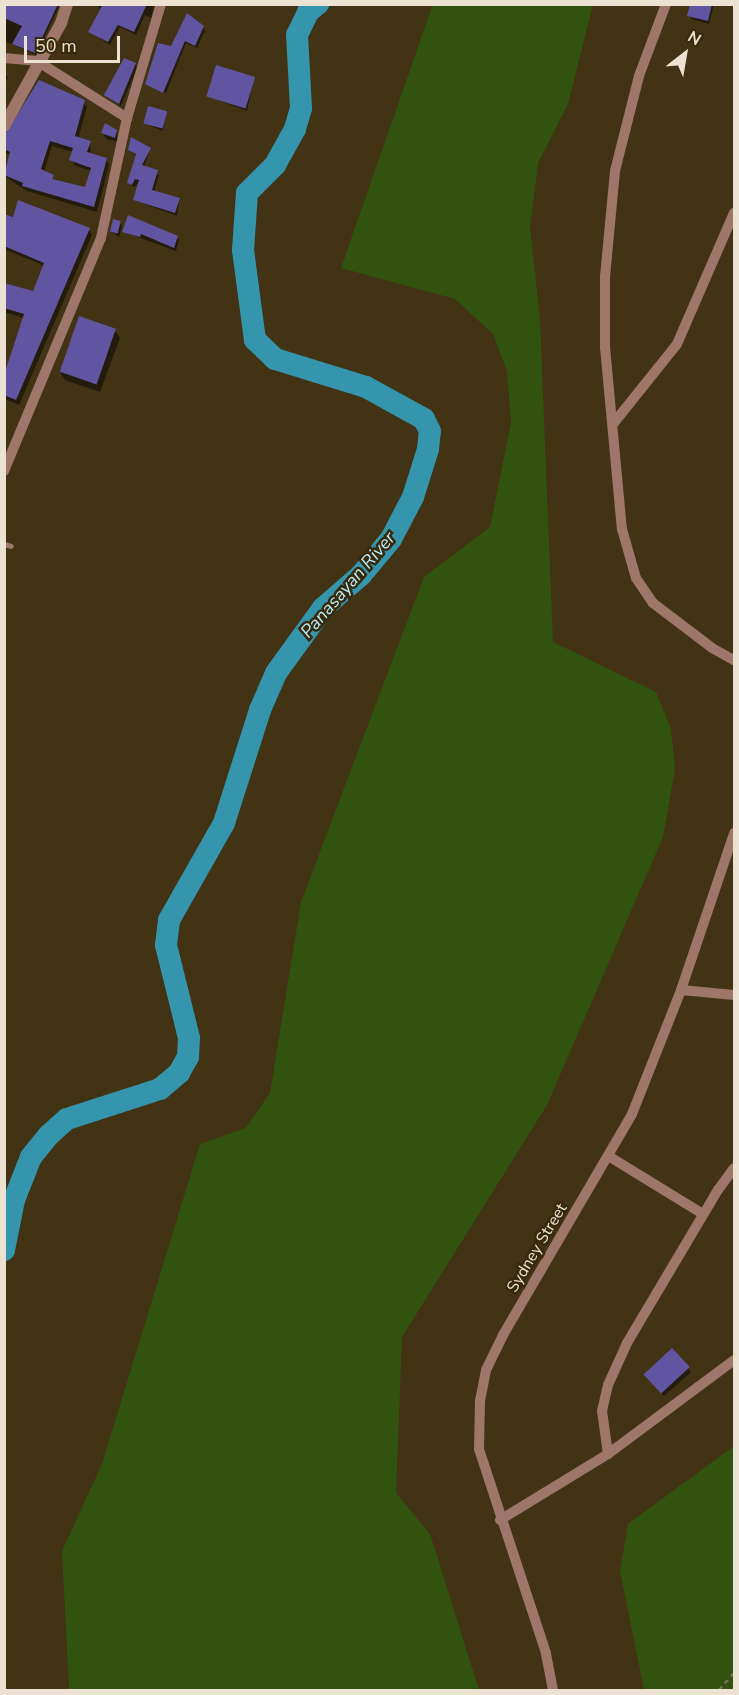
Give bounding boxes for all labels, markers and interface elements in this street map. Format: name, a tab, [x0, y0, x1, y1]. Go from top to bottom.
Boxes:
scale bar	[27, 24, 123, 62]
north arrow	[655, 24, 715, 84]
text: N	[683, 26, 705, 51]
text: 50 m	[35, 34, 77, 58]
water label: Panasayan River	[296, 528, 400, 642]
street label: Sydney Street	[503, 1200, 571, 1296]

